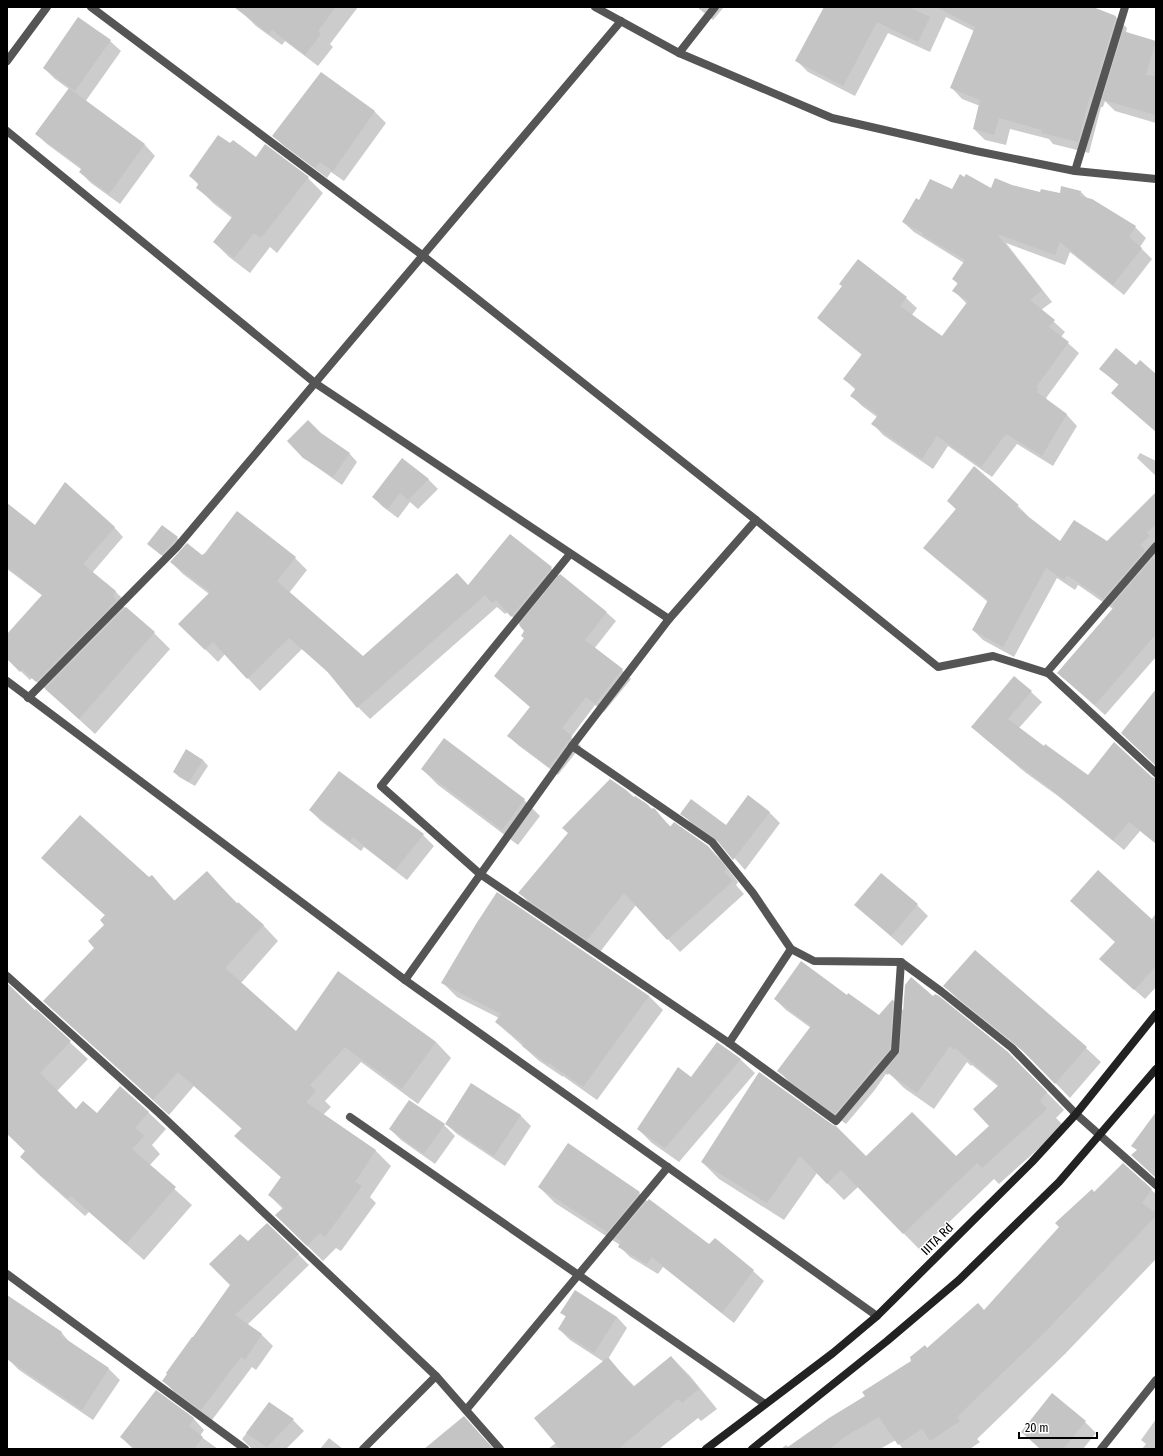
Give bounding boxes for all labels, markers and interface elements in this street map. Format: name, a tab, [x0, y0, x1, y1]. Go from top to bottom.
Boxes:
street label: IIITA Rd	[918, 1220, 956, 1258]
scale bar	[1019, 1414, 1097, 1440]
text: 20 m	[1025, 1421, 1049, 1435]

